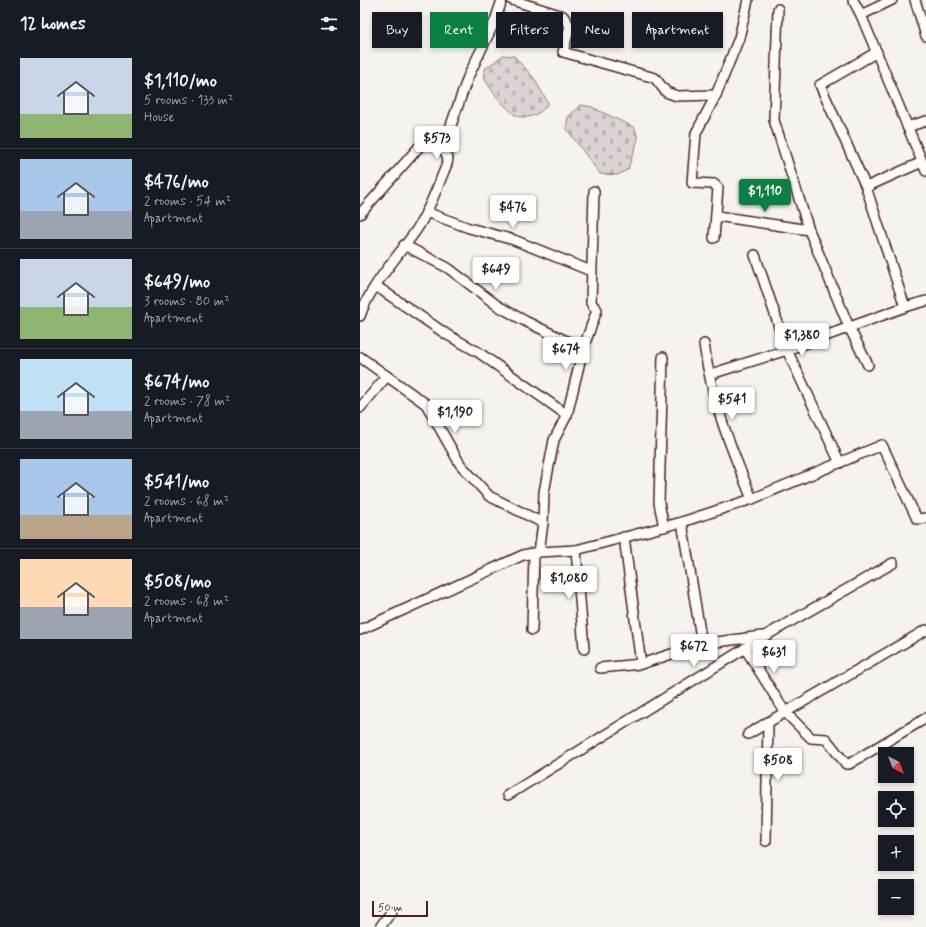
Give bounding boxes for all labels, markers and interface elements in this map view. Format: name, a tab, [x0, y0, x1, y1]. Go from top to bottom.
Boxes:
chip: Buy	[372, 12, 422, 48]
chip: Rent	[430, 12, 488, 48]
chip: Filters	[496, 12, 563, 48]
chip: New	[571, 12, 624, 48]
chip: Apartment	[632, 12, 723, 48]
text: 12 homes	[20, 13, 86, 35]
icon: filters	[318, 13, 340, 35]
text: $1,110/mo	[144, 70, 217, 92]
icon: home	[52, 74, 100, 122]
text: 5 rooms · 133 m²	[144, 92, 234, 109]
text: House	[144, 109, 175, 126]
pin: $573	[413, 126, 461, 160]
text: $573	[423, 130, 451, 147]
text: $476/mo	[144, 171, 209, 193]
icon: home	[52, 175, 100, 223]
pin: $1,110	[732, 179, 798, 213]
text: $1,110	[748, 183, 782, 200]
text: 2 rooms · 54 m²	[144, 193, 231, 210]
pin: $476	[489, 195, 537, 229]
text: $476	[499, 199, 527, 216]
text: Apartment	[144, 210, 203, 227]
pin: $649	[472, 257, 520, 291]
text: $649	[481, 261, 511, 278]
text: $649/mo	[144, 271, 210, 293]
icon: home	[52, 275, 100, 323]
text: 3 rooms · 80 m²	[144, 293, 230, 310]
text: Apartment	[144, 310, 203, 327]
pin: $1,380	[769, 323, 835, 357]
text: $1,380	[784, 327, 820, 344]
pin: $674	[542, 337, 590, 371]
text: $674	[552, 341, 580, 358]
text: $674/mo	[144, 371, 209, 393]
icon: home	[52, 375, 100, 423]
pin: $541	[708, 387, 756, 421]
text: $541	[718, 391, 746, 408]
text: 2 rooms · 78 m²	[144, 393, 231, 410]
pin: $1,190	[422, 400, 488, 434]
text: $1,190	[437, 404, 473, 421]
text: Apartment	[144, 410, 203, 427]
text: $541/mo	[144, 471, 209, 493]
icon: home	[52, 475, 100, 523]
text: 2 rooms · 68 m²	[144, 493, 229, 510]
text: Apartment	[144, 510, 203, 527]
pin: $1,080	[536, 566, 602, 600]
text: $1,080	[550, 570, 588, 587]
text: $508/mo	[144, 571, 211, 593]
icon: home	[52, 575, 100, 623]
text: 2 rooms · 68 m²	[144, 593, 229, 610]
text: Apartment	[144, 610, 203, 627]
pin: $672	[670, 634, 718, 668]
text: $672	[680, 638, 708, 655]
pin: $631	[750, 640, 798, 674]
text: $631	[762, 644, 786, 661]
north arrow	[878, 747, 914, 783]
map controls	[878, 747, 914, 915]
pin: $508	[754, 748, 802, 782]
text: $508	[763, 752, 793, 769]
button: locate	[878, 791, 914, 827]
button: +	[878, 835, 914, 871]
button: −	[878, 879, 914, 915]
scale bar	[372, 899, 428, 918]
text: 50 m	[378, 901, 403, 915]

